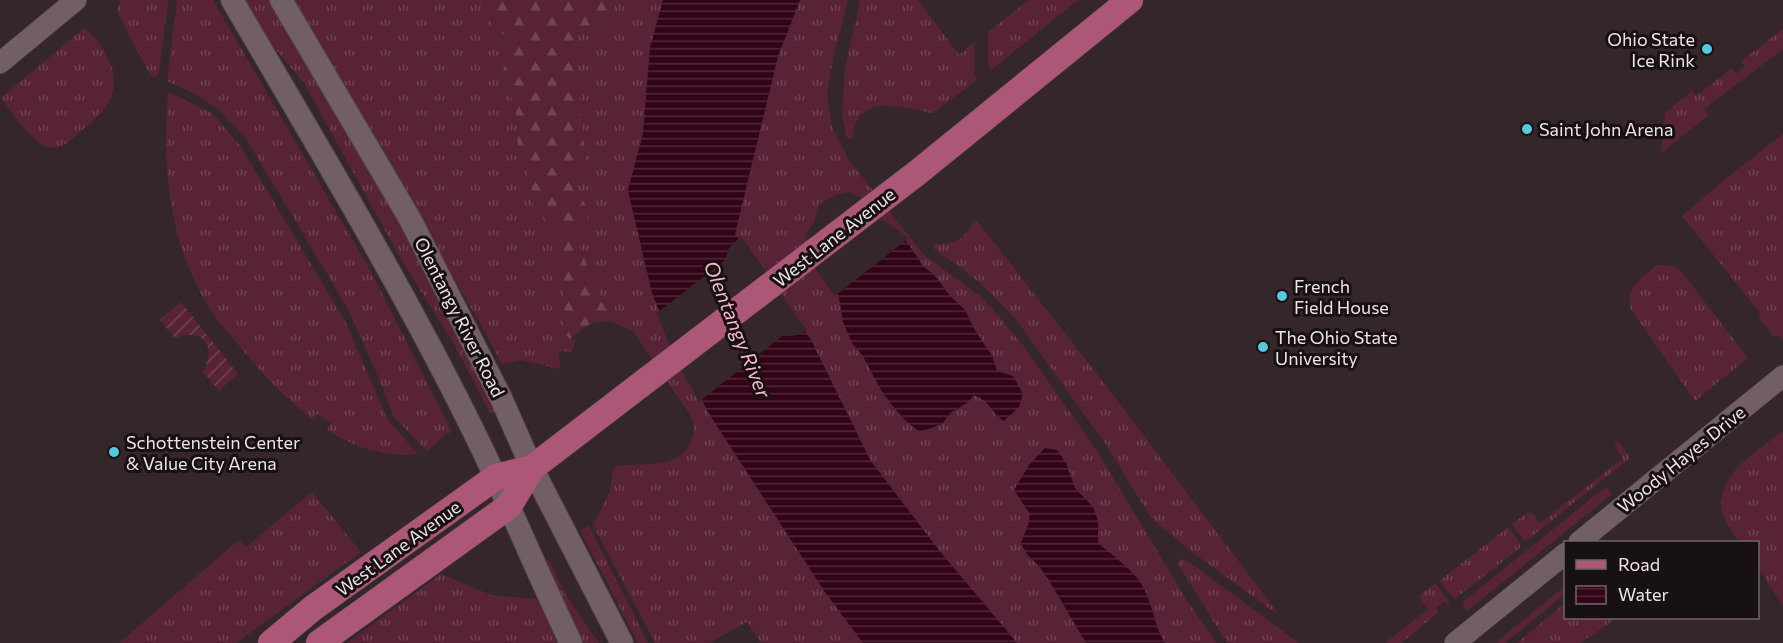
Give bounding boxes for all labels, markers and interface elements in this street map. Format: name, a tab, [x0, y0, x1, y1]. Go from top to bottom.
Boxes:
place label: Ohio State Ice Rink	[1607, 28, 1695, 71]
marker: Ohio State Ice Rink	[1700, 42, 1714, 56]
place label: Saint John Arena	[1539, 118, 1673, 140]
marker: Saint John Arena	[1520, 122, 1534, 136]
street label: West Lane Avenue	[769, 183, 899, 291]
street label: Olentangy River Road	[410, 233, 510, 401]
water label: Olentangy River	[700, 257, 777, 402]
place label: French Field House	[1294, 275, 1389, 318]
marker: French Field House	[1275, 289, 1289, 303]
place label: The Ohio State University	[1275, 326, 1398, 369]
marker: The Ohio State University	[1256, 340, 1270, 354]
street label: Woody Hayes Drive	[1613, 401, 1749, 517]
place label: Schottenstein Center & Value City Arena	[126, 431, 300, 474]
marker: Schottenstein Center & Value City Arena	[107, 445, 121, 459]
street label: West Lane Avenue	[331, 495, 465, 601]
legend	[1564, 541, 1759, 619]
text: Road	[1618, 553, 1660, 575]
text: Water	[1618, 583, 1669, 605]

